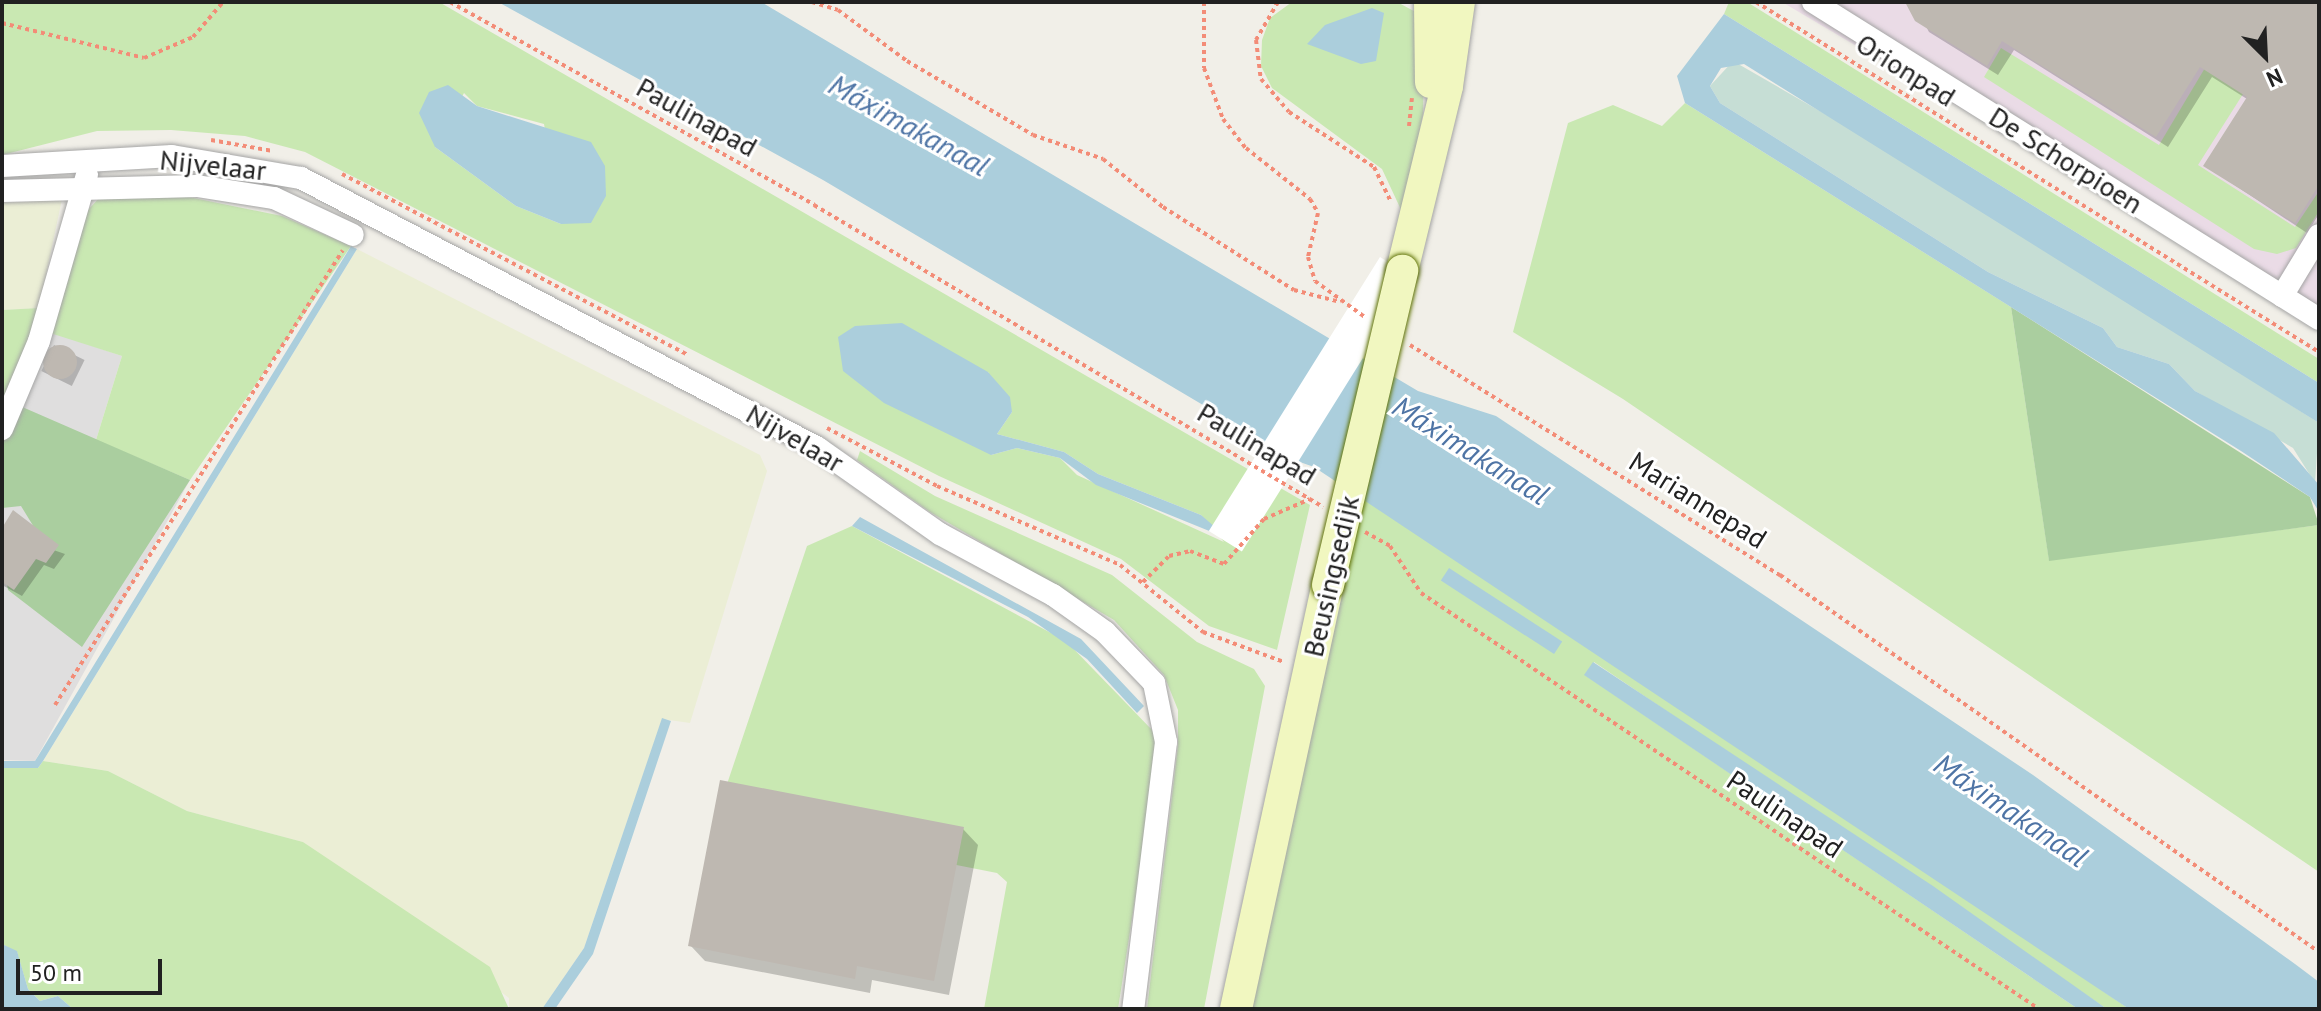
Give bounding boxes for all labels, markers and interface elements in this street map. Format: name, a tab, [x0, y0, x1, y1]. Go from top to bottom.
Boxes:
north arrow	[2225, 16, 2305, 96]
street label: Orionpad	[1850, 26, 1962, 114]
text: N	[2262, 62, 2287, 94]
water label: Máximakanaal	[823, 66, 995, 184]
street label: Paulinapad	[631, 70, 763, 164]
street label: De Schorpioen	[1983, 100, 2149, 220]
street label: Nijvelaar	[158, 143, 268, 187]
water label: Máximakanaal	[1386, 388, 1556, 512]
street label: Paulinapad	[1192, 395, 1322, 493]
street label: Nijvelaar	[740, 397, 850, 479]
street label: Mariannepad	[1623, 444, 1773, 556]
street label: Beusingsedijk	[1296, 492, 1366, 660]
water label: Máximakanaal	[1927, 745, 2095, 875]
street label: Paulinapad	[1721, 763, 1849, 865]
scale bar	[20, 943, 166, 993]
text: 50 m	[30, 957, 82, 988]

